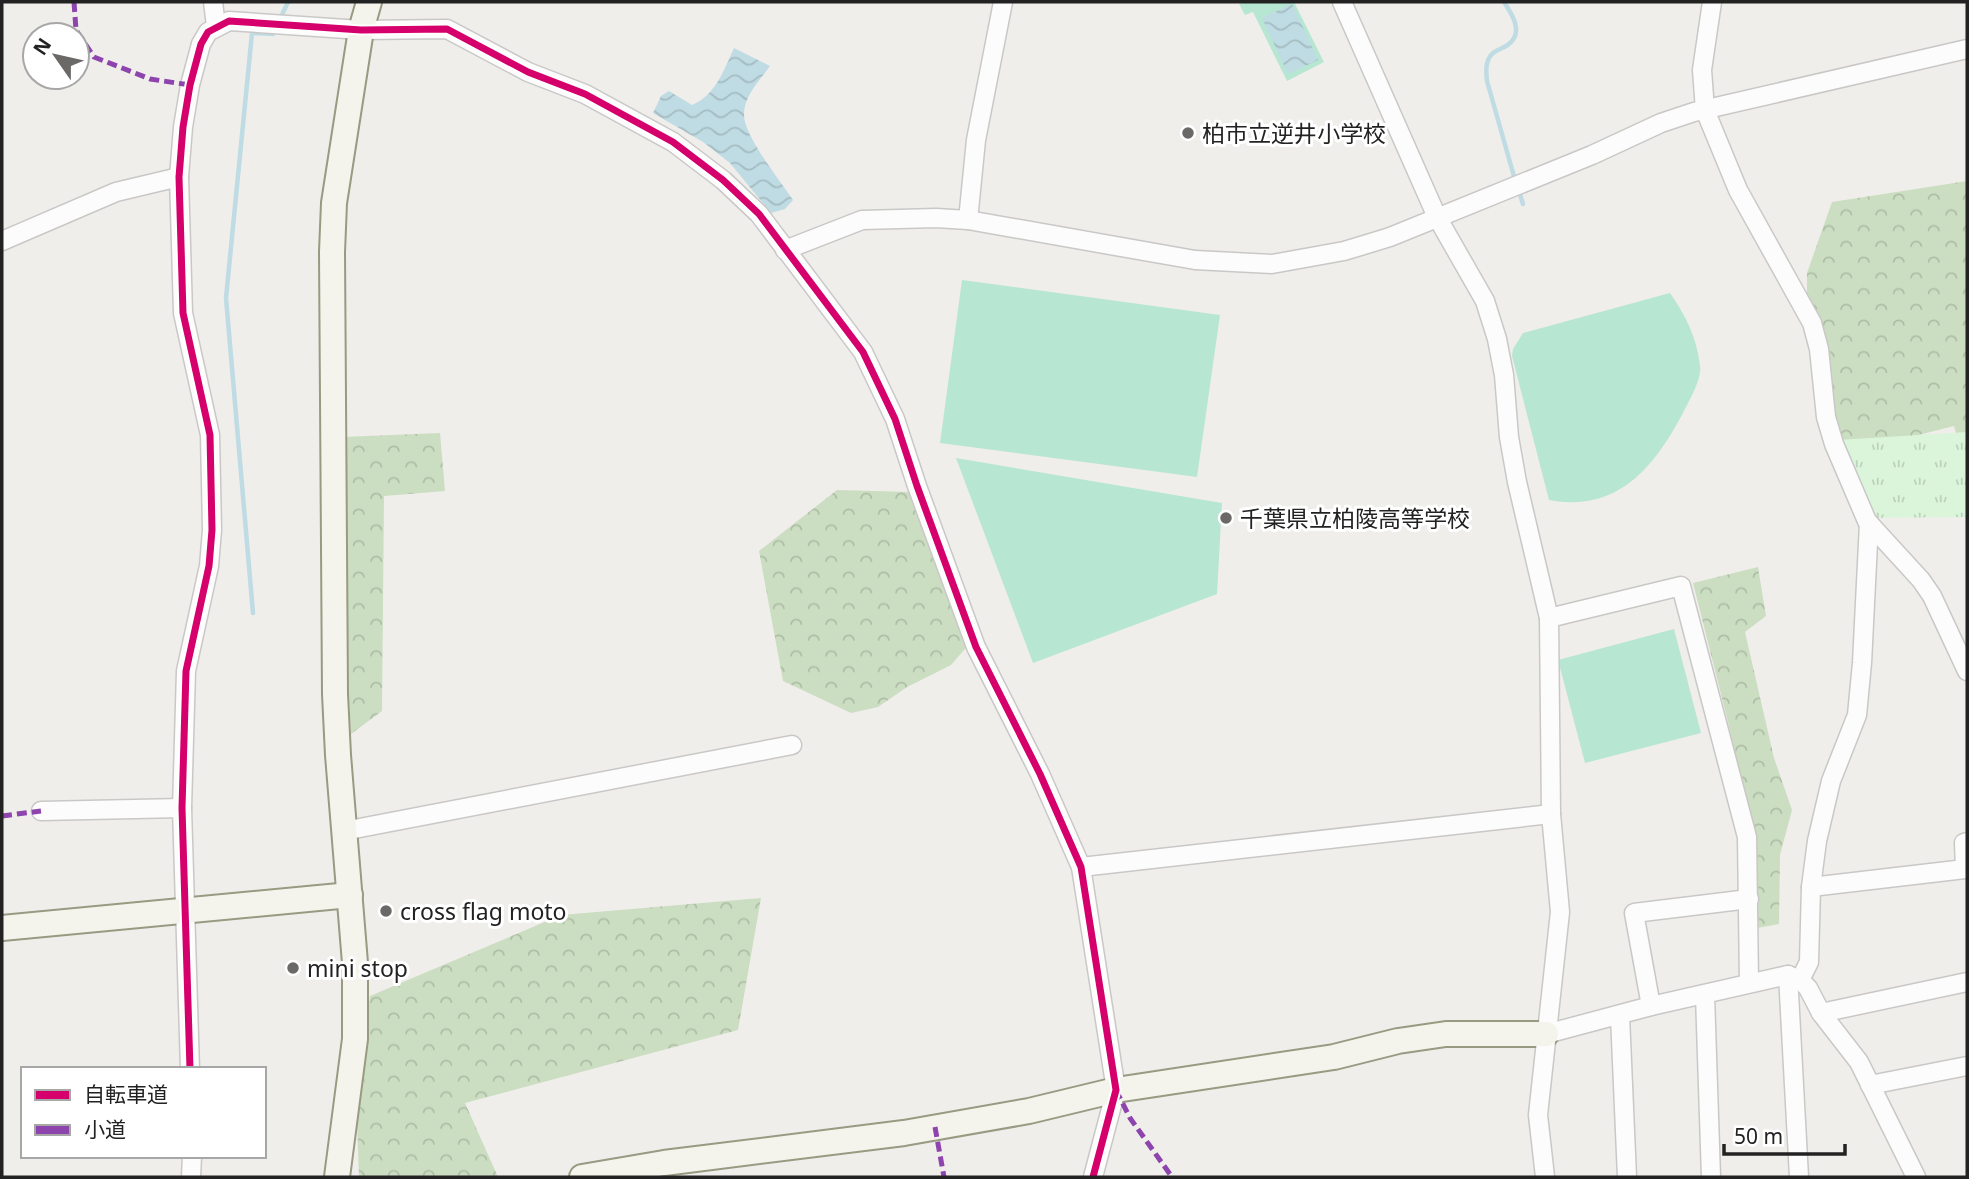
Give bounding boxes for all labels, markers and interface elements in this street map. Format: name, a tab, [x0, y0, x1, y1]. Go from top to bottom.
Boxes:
north arrow	[21, 21, 91, 91]
text: N	[27, 33, 57, 60]
place label: 柏市立逆井小学校	[1202, 117, 1386, 149]
marker: 柏市立逆井小学校	[1180, 125, 1196, 141]
place label: 千葉県立柏陵高等学校	[1240, 502, 1470, 534]
marker: 千葉県立柏陵高等学校	[1218, 510, 1234, 526]
place label: cross flag moto	[400, 895, 567, 927]
marker: cross flag moto	[378, 903, 394, 919]
place label: mini stop	[307, 952, 408, 984]
marker: mini stop	[285, 960, 301, 976]
legend	[21, 1067, 266, 1158]
text: 自転車道	[84, 1080, 168, 1108]
scale bar	[1724, 1112, 1845, 1156]
text: 小道	[84, 1115, 126, 1143]
text: 50 m	[1734, 1122, 1783, 1150]

